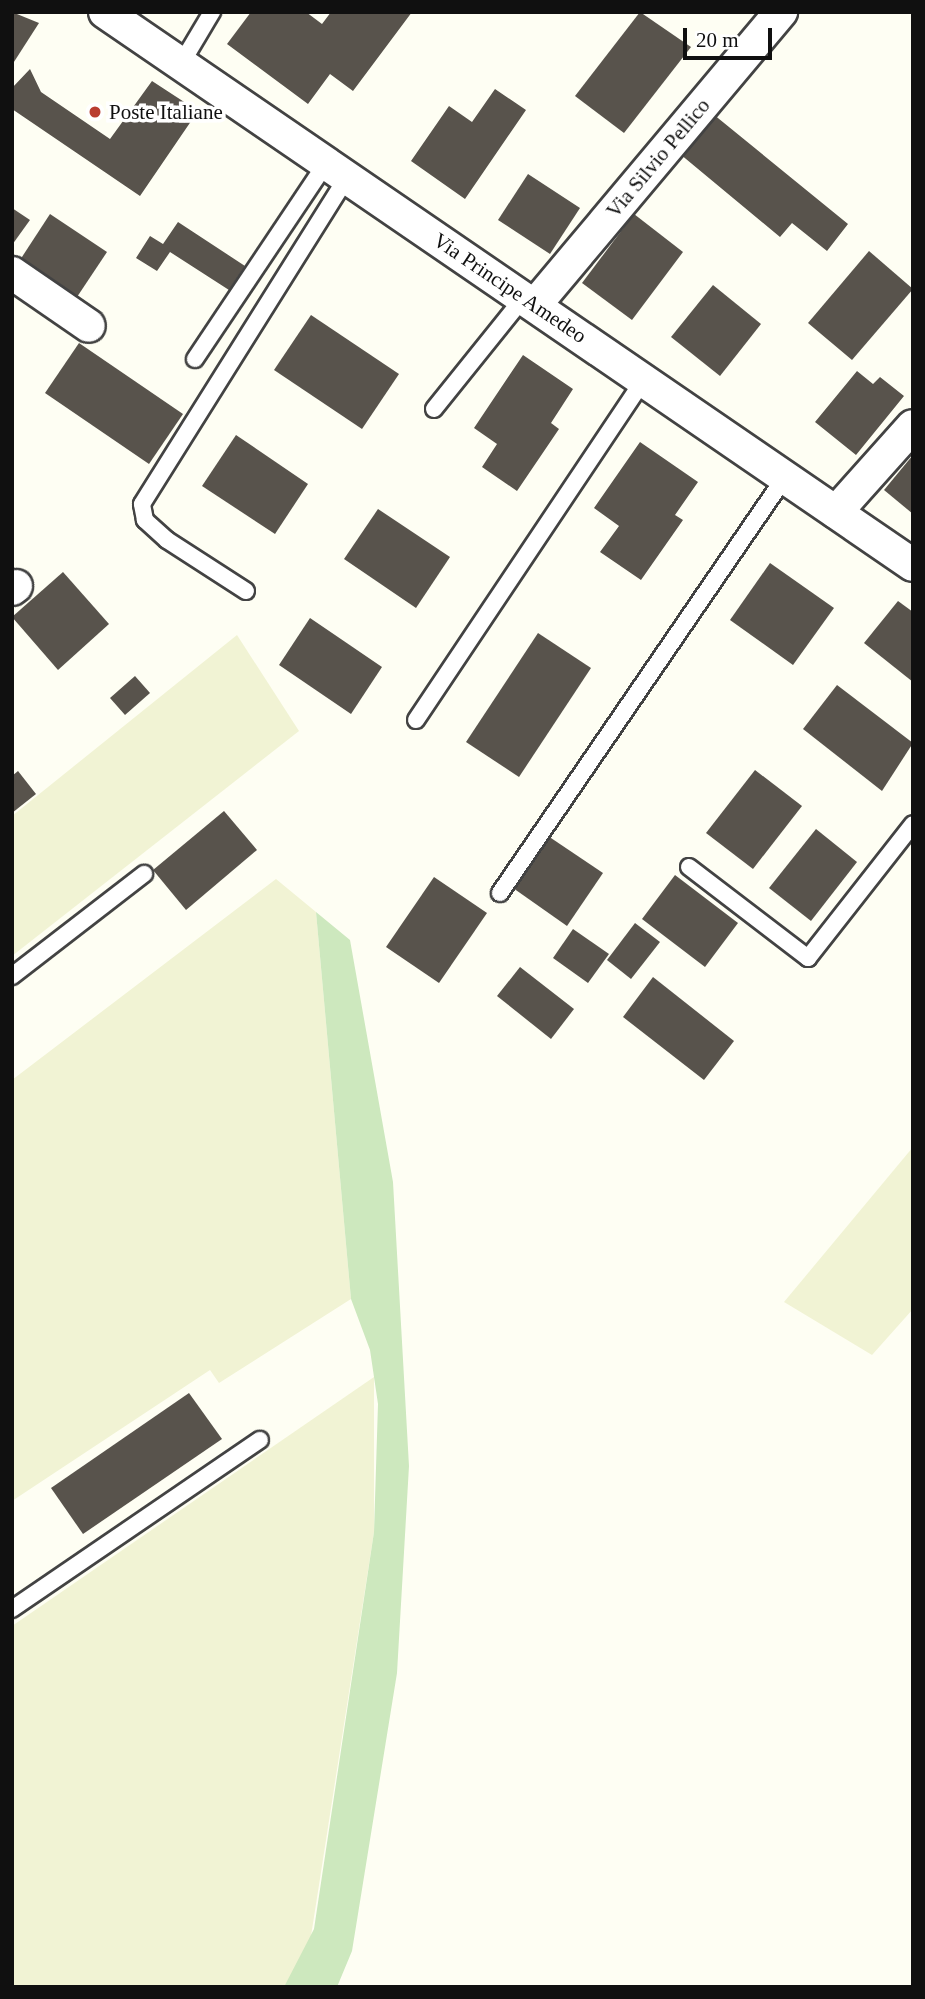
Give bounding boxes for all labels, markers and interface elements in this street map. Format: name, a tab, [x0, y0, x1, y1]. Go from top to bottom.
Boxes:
scale bar	[687, 14, 776, 58]
text: 20 m	[696, 28, 739, 52]
street label: Via Silvio Pellico	[601, 93, 715, 223]
place label: Poste Italiane	[109, 99, 223, 125]
marker: Poste Italiane	[87, 104, 103, 120]
street label: Via Principe Amedeo	[428, 227, 592, 349]

